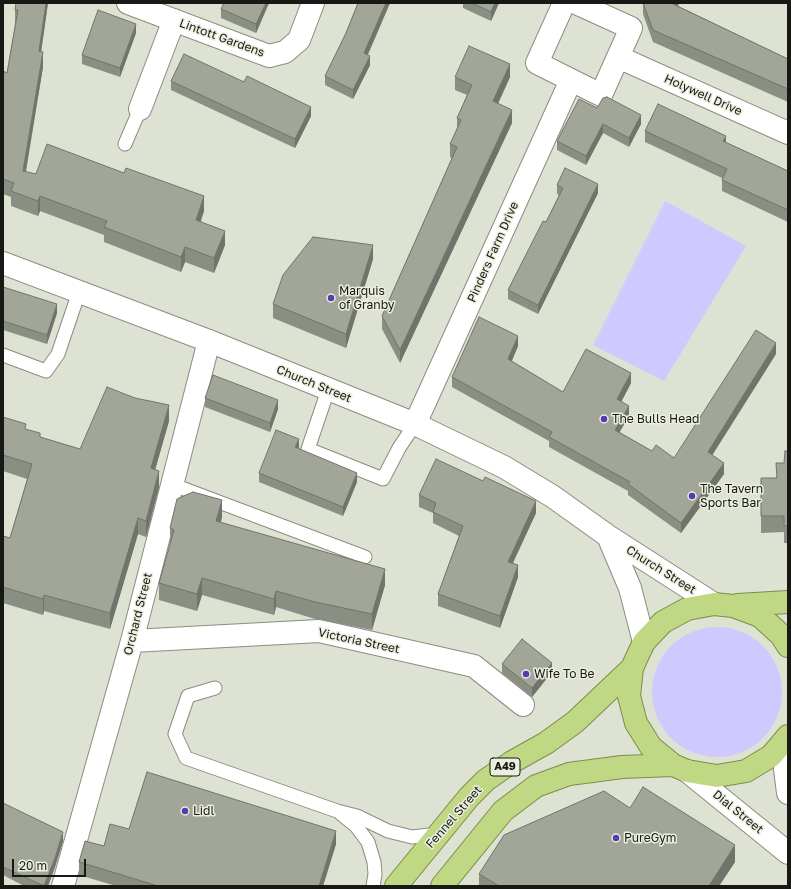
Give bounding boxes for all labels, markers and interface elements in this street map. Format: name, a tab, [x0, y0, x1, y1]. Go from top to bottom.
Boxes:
street label: Lintott Gardens	[177, 16, 267, 60]
street label: Holywell Drive	[662, 71, 744, 119]
street label: Pinders Farm Drive	[464, 199, 522, 305]
place label: Marquis of Granby	[339, 284, 394, 312]
marker: Marquis of Granby	[326, 293, 336, 303]
street label: Church Street	[274, 362, 354, 406]
place label: The Bulls Head	[612, 412, 699, 426]
marker: The Bulls Head	[599, 414, 609, 424]
place label: The Tavern Sports Bar	[700, 482, 763, 510]
marker: The Tavern Sports Bar	[687, 491, 697, 501]
street label: Church Street	[623, 543, 699, 597]
street label: Orchard Street	[121, 571, 155, 657]
street label: Victoria Street	[317, 625, 401, 657]
place label: Wife To Be	[534, 667, 595, 681]
marker: Wife To Be	[521, 669, 531, 679]
road number: A49	[490, 758, 520, 776]
street label: Fennel Street	[423, 783, 485, 851]
street label: Dial Street	[710, 787, 766, 837]
place label: Lidl	[193, 804, 214, 818]
marker: Lidl	[180, 806, 190, 816]
place label: PureGym	[624, 831, 676, 845]
marker: PureGym	[611, 833, 621, 843]
scale bar	[14, 851, 88, 877]
text: 20 m	[19, 858, 47, 873]

